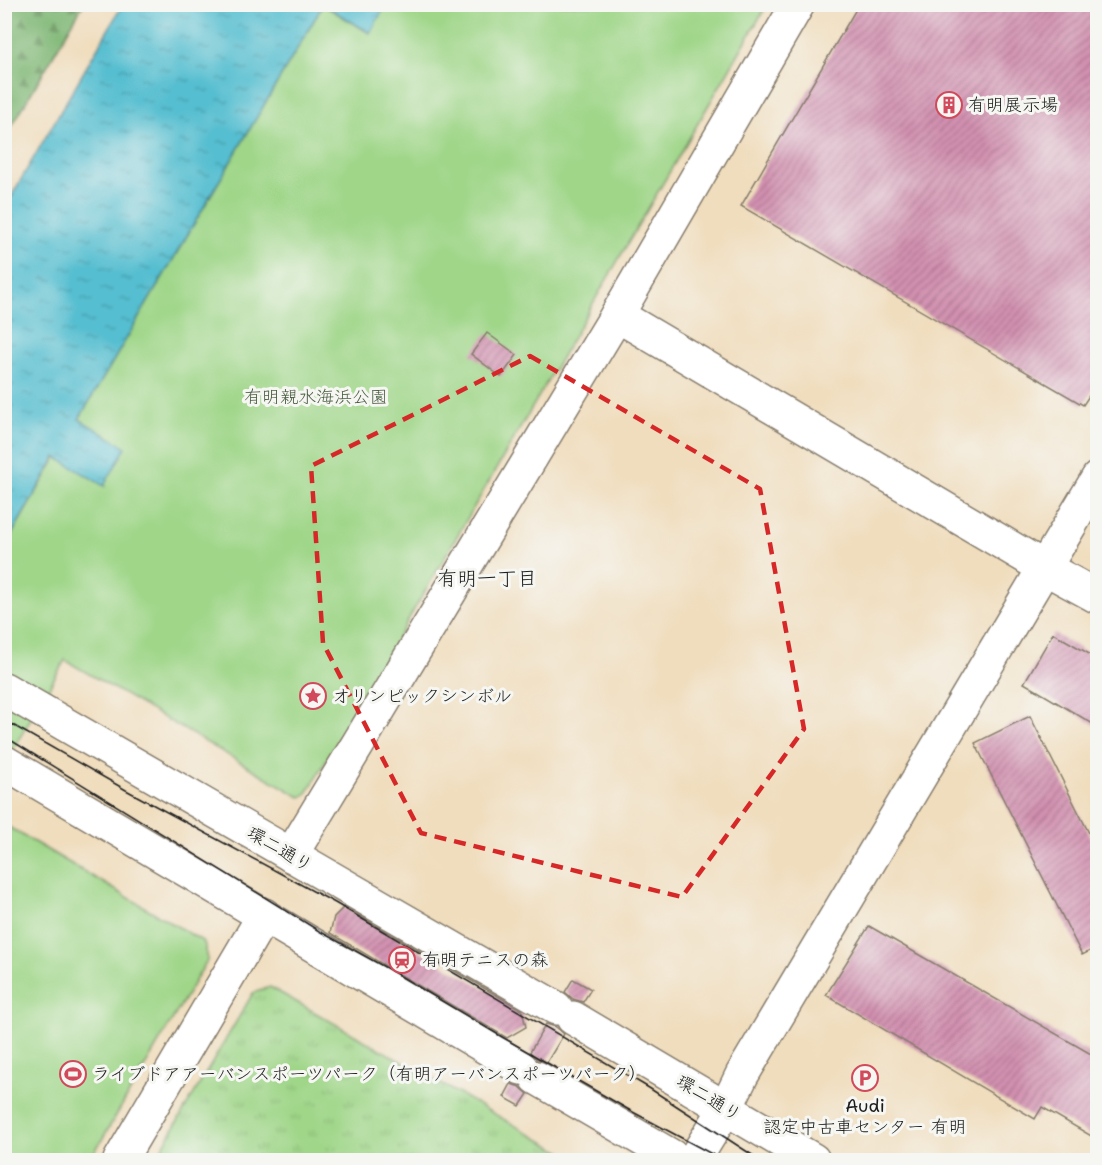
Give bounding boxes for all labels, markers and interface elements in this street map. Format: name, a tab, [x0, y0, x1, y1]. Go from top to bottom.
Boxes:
building icon: 有明展示場	[934, 90, 964, 120]
place label: 有明展示場	[968, 93, 1058, 117]
park label: 有明親水海浜公園	[244, 385, 388, 409]
district label: 有明一丁目	[437, 565, 537, 591]
place icon: オリンピックシンボル	[298, 681, 328, 711]
place label: オリンピックシンボル	[332, 684, 512, 708]
street label: 環二通り	[243, 821, 317, 877]
station icon: 有明テニスの森	[387, 945, 417, 975]
place label: 有明テニスの森	[422, 948, 548, 972]
sports icon: ライブドアアーバンスポーツパーク（有明アーバンスポーツパーク）	[58, 1059, 88, 1089]
place label: ライブドアアーバンスポーツパーク（有明アーバンスポーツパーク）	[92, 1062, 646, 1086]
parking icon: Audi 認定中古車センター 有明	[850, 1063, 880, 1093]
street label: 環二通り	[672, 1069, 746, 1127]
place label: Audi 認定中古車センター 有明	[763, 1094, 967, 1139]

